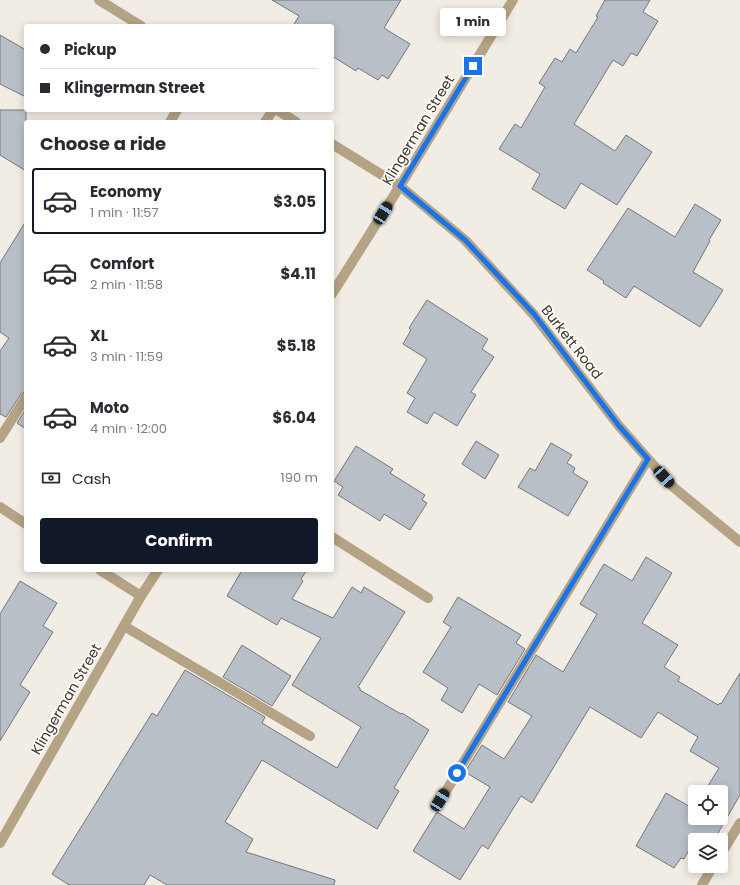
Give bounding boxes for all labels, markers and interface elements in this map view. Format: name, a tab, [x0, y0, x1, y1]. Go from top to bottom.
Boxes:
callout: 1 min	[440, 8, 506, 36]
text: 1 min	[456, 12, 490, 31]
text: Pickup	[64, 39, 116, 60]
route end	[464, 57, 482, 75]
street label: Klingerman Street	[377, 71, 459, 189]
text: Klingerman Street	[64, 77, 205, 98]
text: Choose a ride	[40, 131, 166, 156]
text: Economy	[90, 181, 162, 202]
icon: car	[42, 183, 78, 219]
text: $3.05	[273, 191, 316, 212]
car	[372, 200, 394, 226]
text: 1 min · 11:57	[90, 203, 159, 222]
text: Comfort	[90, 253, 154, 274]
icon: car	[42, 255, 78, 291]
text: $4.11	[280, 263, 316, 284]
text: 2 min · 11:58	[90, 275, 163, 294]
street label: Burkett Road	[537, 301, 607, 383]
text: XL	[90, 325, 108, 346]
icon: car	[42, 327, 78, 363]
text: $5.18	[277, 335, 316, 356]
text: 3 min · 11:59	[90, 347, 163, 366]
text: Moto	[90, 397, 129, 418]
icon: car	[42, 399, 78, 435]
text: $6.04	[272, 407, 316, 428]
text: 4 min · 12:00	[90, 419, 167, 438]
car	[652, 464, 676, 490]
icon: cash	[40, 467, 62, 489]
text: Cash	[72, 468, 111, 489]
text: 190 m	[281, 468, 318, 487]
button: Confirm	[40, 518, 318, 564]
street label: Klingerman Street	[26, 640, 106, 758]
route start	[448, 764, 466, 782]
map controls	[688, 785, 728, 873]
button: locate	[688, 785, 728, 825]
car	[429, 787, 451, 813]
button: layers	[688, 833, 728, 873]

